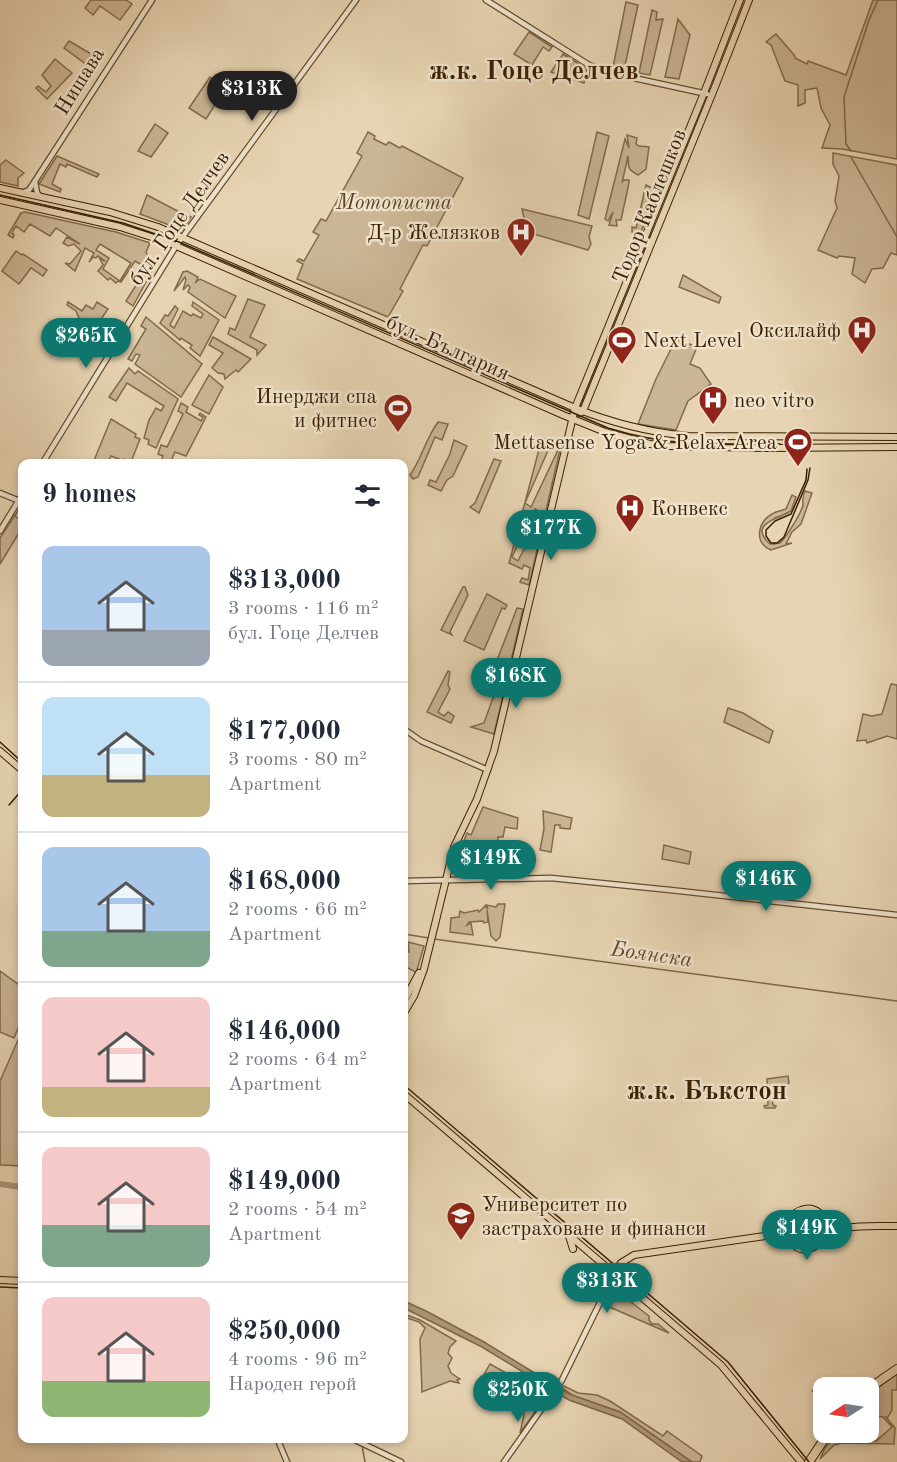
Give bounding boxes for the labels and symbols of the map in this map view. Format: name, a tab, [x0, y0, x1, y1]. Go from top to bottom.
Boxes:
street label: Нишава	[52, 45, 109, 119]
district label: ж.к. Гоце Делчев	[429, 58, 639, 85]
pin: $313K	[210, 71, 294, 122]
street label: Тодор Каблешков	[610, 126, 691, 287]
street label: бул. Гоце Делчев	[126, 148, 234, 290]
park label: Мотописта	[335, 193, 452, 214]
hospital icon: Д-р Желязков	[505, 216, 537, 258]
place label: Д-р Желязков	[367, 223, 500, 244]
street label: бул. България	[383, 312, 512, 385]
hospital icon: Оксилайф	[846, 314, 878, 356]
pin: $265K	[44, 318, 128, 369]
place label: Оксилайф	[749, 321, 841, 342]
sports icon: Next Level	[606, 324, 638, 366]
place label: Next Level	[643, 331, 742, 352]
hospital icon: neo vitro	[697, 384, 729, 426]
place label: Инерджи спа и фитнес	[256, 387, 377, 432]
place label: neo vitro	[734, 391, 814, 412]
sports icon: Инерджи спа и фитнес	[382, 392, 414, 434]
sports icon: Mettasense Yoga & Relax Area	[782, 426, 814, 468]
place label: Mettasense Yoga & Relax Area	[494, 433, 777, 454]
hospital icon: Конвекс	[614, 492, 646, 534]
place label: Конвекс	[651, 499, 728, 520]
pin: $177K	[509, 510, 593, 561]
pin: $168K	[474, 658, 558, 709]
pin: $149K	[449, 840, 533, 891]
pin: $146K	[724, 861, 808, 912]
water label: Боянска	[609, 938, 694, 972]
district label: ж.к. Бъкстон	[627, 1078, 787, 1105]
place label: Университет по застраховане и финанси	[482, 1195, 706, 1240]
school or university icon: Университет по застраховане и финанси	[445, 1200, 477, 1242]
pin: $149K	[765, 1210, 849, 1261]
pin: $313K	[565, 1263, 649, 1314]
pin: $250K	[476, 1372, 560, 1423]
north arrow	[813, 1377, 879, 1443]

